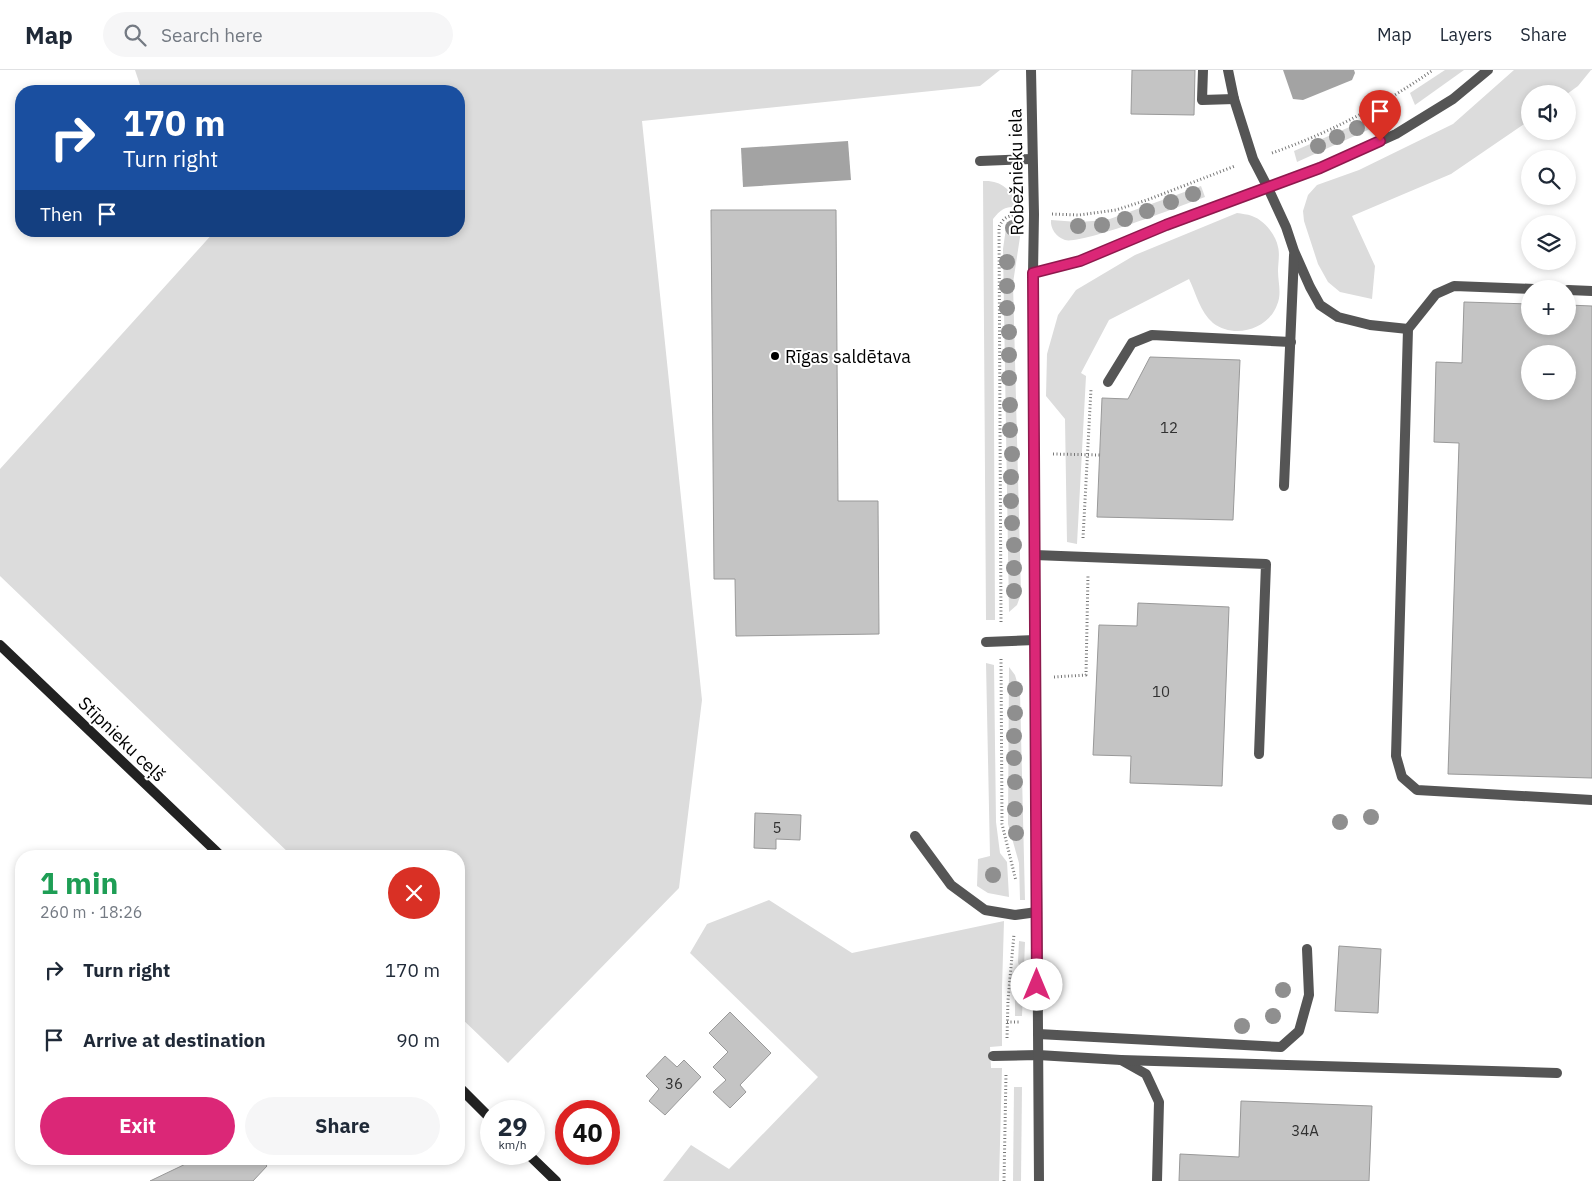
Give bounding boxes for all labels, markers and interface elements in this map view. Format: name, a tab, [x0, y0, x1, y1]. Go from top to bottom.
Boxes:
search box	[103, 12, 453, 57]
text: Map	[25, 19, 73, 51]
icon: search	[121, 21, 149, 49]
text: Search here	[161, 23, 263, 47]
text: Map	[1377, 23, 1412, 46]
text: Layers	[1440, 23, 1492, 46]
text: Share	[1520, 23, 1567, 46]
map controls	[1521, 85, 1576, 400]
button: sound	[1521, 85, 1576, 140]
pin	[1359, 90, 1401, 141]
icon: arrive	[1366, 97, 1394, 125]
text: 170 m	[123, 100, 226, 146]
icon: right	[40, 105, 105, 170]
street label: Robežnieku iela	[1003, 108, 1029, 236]
text: Turn right	[123, 144, 218, 173]
button: search	[1521, 150, 1576, 205]
icon: arrive	[93, 200, 121, 228]
text: Then	[40, 202, 83, 226]
button: layers	[1521, 215, 1576, 270]
button: +	[1521, 280, 1576, 335]
place label: Rīgas saldētava	[785, 345, 911, 368]
button: −	[1521, 345, 1576, 400]
marker: Rīgas saldētava	[769, 350, 781, 362]
house number: 12	[1160, 418, 1178, 437]
house number: 10	[1152, 682, 1170, 701]
street label: Stīpnieku ceļš	[74, 692, 170, 786]
house number: 5	[772, 818, 782, 837]
text: 1 min	[40, 863, 118, 902]
button: close	[388, 867, 440, 919]
text: 260 m · 18:26	[40, 902, 142, 922]
icon: right	[40, 956, 68, 984]
text: Turn right	[83, 958, 170, 982]
text: 170 m	[385, 958, 440, 982]
position arrow	[1010, 958, 1062, 1010]
icon: arrive	[40, 1026, 68, 1054]
text: Arrive at destination	[83, 1028, 266, 1052]
text: 90 m	[396, 1028, 440, 1052]
house number: 36	[665, 1074, 683, 1093]
button: Exit	[40, 1097, 235, 1155]
button: Share	[245, 1097, 440, 1155]
speed limit sign: 40	[555, 1100, 620, 1165]
text: 29	[497, 1110, 528, 1143]
house number: 34A	[1291, 1121, 1319, 1140]
text: km/h	[498, 1137, 527, 1152]

